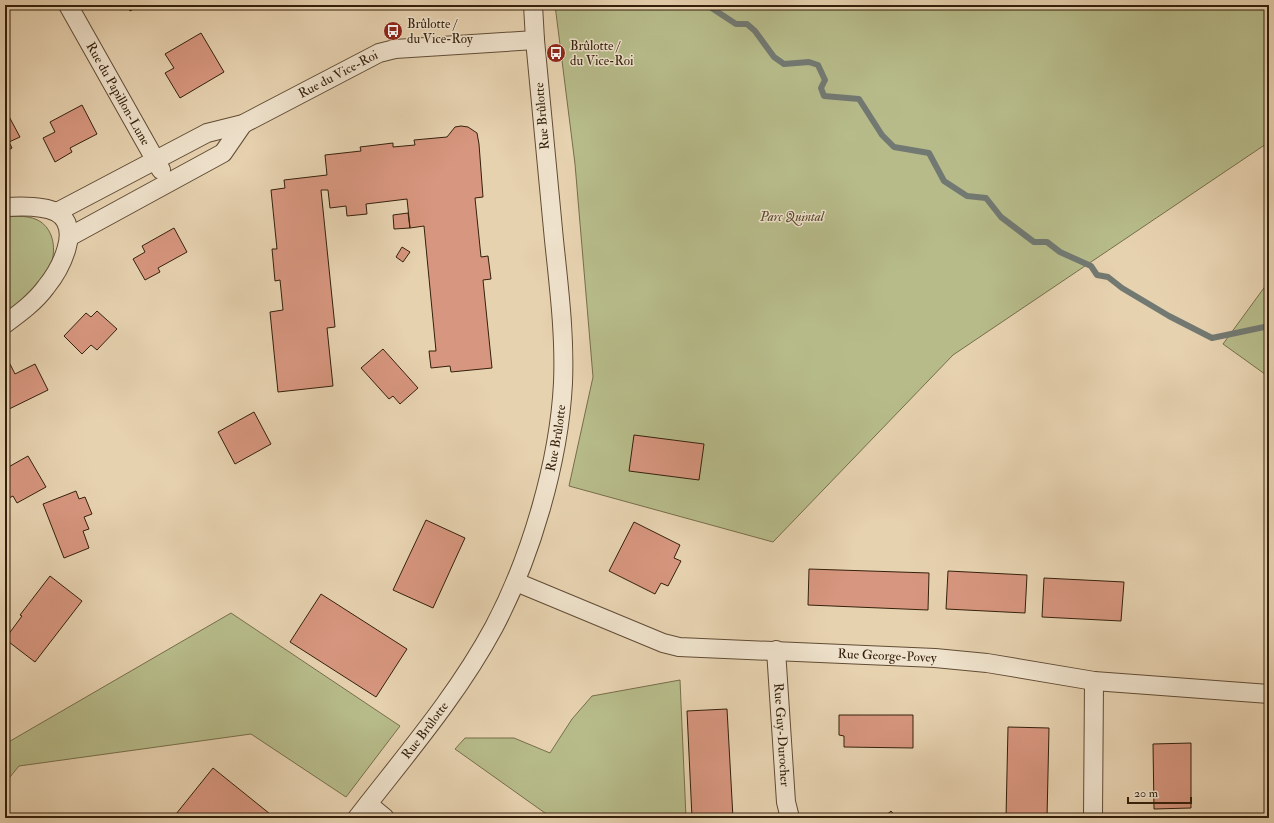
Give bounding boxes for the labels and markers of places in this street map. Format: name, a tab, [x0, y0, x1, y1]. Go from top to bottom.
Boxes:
place label: Brûlotte / du Vice-Roy	[407, 16, 473, 48]
bus stop icon: Brûlotte / du Vice-Roy	[382, 20, 404, 42]
place label: Brûlotte / du Vice-Roi	[570, 38, 634, 69]
bus stop icon: Brûlotte / du Vice-Roi	[545, 42, 567, 64]

